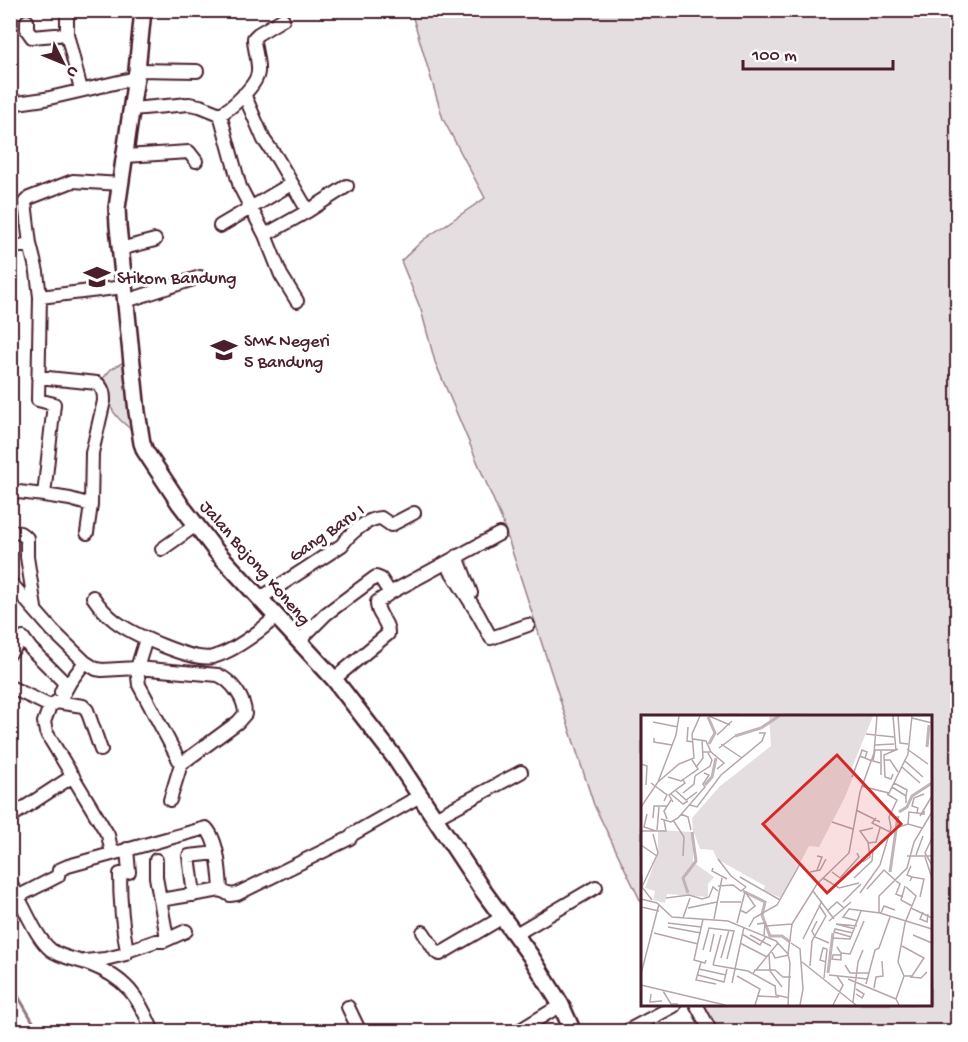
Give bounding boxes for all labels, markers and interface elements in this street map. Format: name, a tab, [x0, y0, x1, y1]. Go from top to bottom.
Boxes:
north arrow	[33, 33, 93, 93]
scale bar	[743, 33, 893, 71]
text: 100 m	[751, 46, 797, 67]
text: U	[61, 61, 82, 81]
school or university icon: Stikom Bandung	[82, 262, 112, 292]
place label: Stikom Bandung	[117, 269, 237, 290]
place label: SMK Negeri 5 Bandung	[244, 332, 330, 374]
school or university icon: SMK Negeri 5 Bandung	[209, 335, 239, 365]
street label: Jalan Bojong Koneng	[194, 497, 314, 630]
street label: Gang Baru I	[286, 500, 369, 568]
inset map	[641, 715, 932, 1006]

